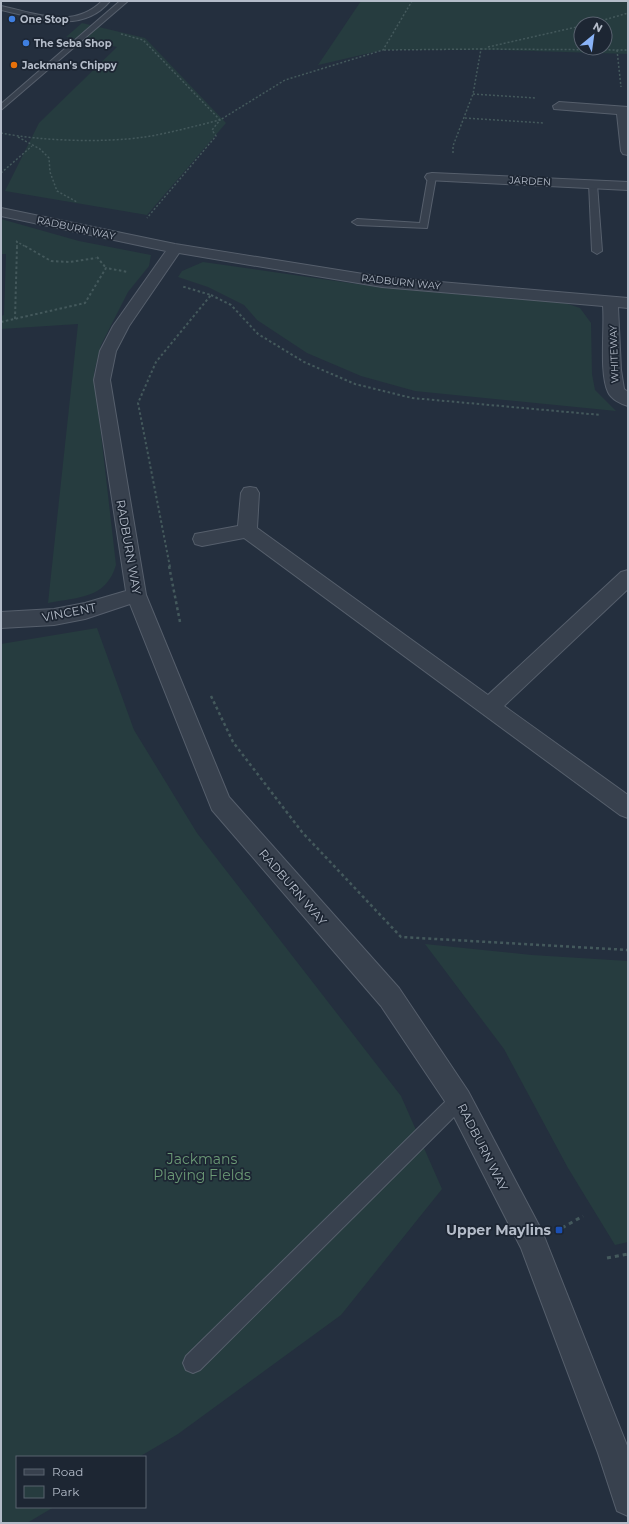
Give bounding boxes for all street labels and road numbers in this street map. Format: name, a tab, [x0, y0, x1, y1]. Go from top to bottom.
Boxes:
street label: JARDEN	[508, 173, 551, 189]
street label: RADBURN WAY	[36, 213, 117, 243]
street label: RADBURN WAY	[361, 271, 442, 293]
street label: WHITEWAY	[606, 324, 622, 383]
street label: RADBURN WAY	[113, 498, 145, 596]
street label: VINCENT	[41, 599, 97, 625]
street label: RADBURN WAY	[256, 846, 330, 928]
street label: RADBURN WAY	[455, 1101, 512, 1193]

